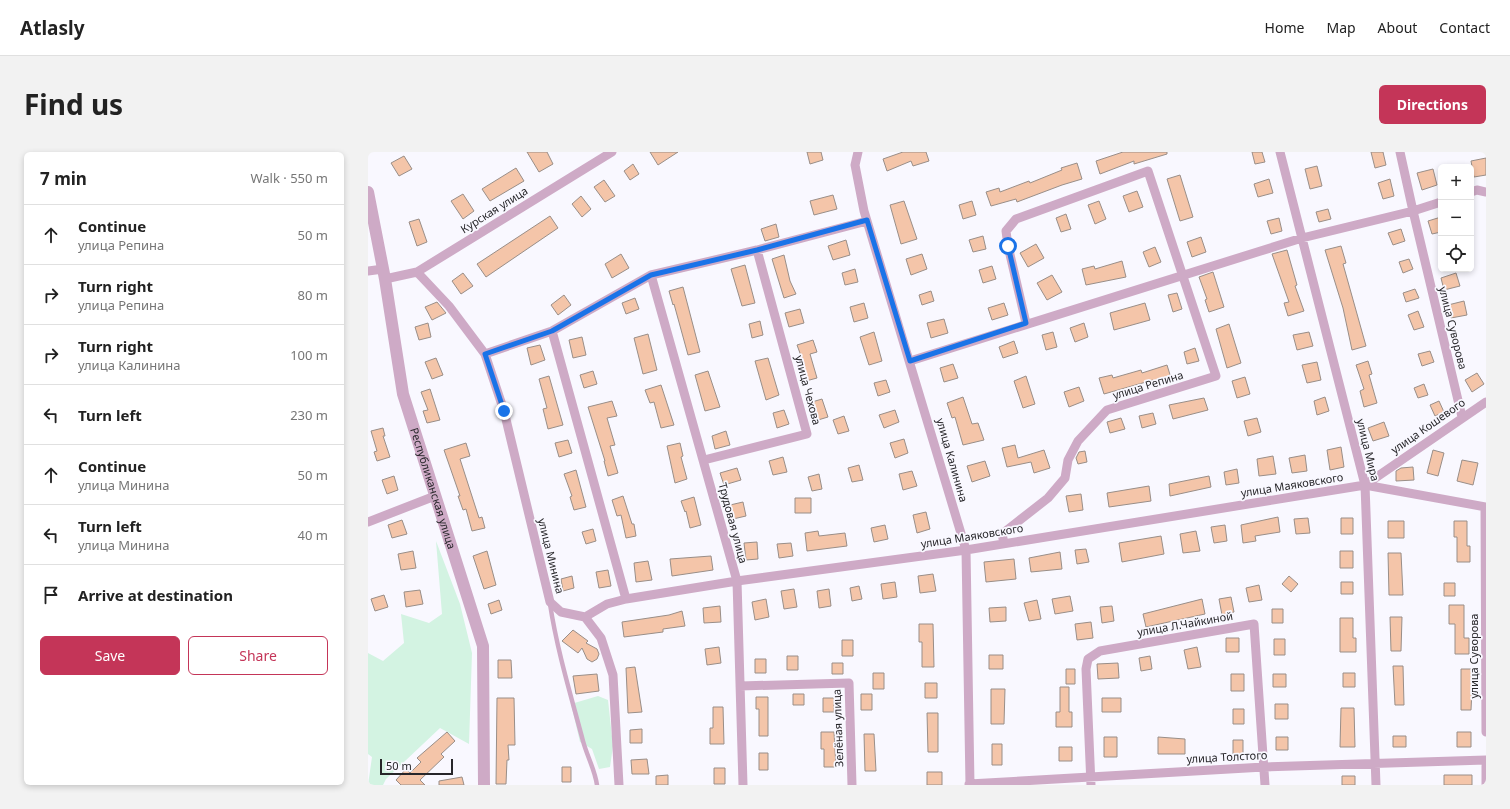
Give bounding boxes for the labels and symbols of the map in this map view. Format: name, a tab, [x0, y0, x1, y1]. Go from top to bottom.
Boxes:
street label: Курская улица	[457, 183, 530, 236]
route start	[999, 237, 1017, 255]
street label: улица Суворова	[1436, 285, 1471, 371]
street label: улица Чехова	[792, 353, 825, 426]
street label: улица Репина	[1111, 367, 1185, 402]
street label: улица Кошевого	[1388, 394, 1468, 457]
route end	[495, 402, 513, 420]
street label: улица Калинина	[933, 416, 972, 504]
street label: улица Мира	[1354, 417, 1383, 483]
street label: Республиканская улица	[407, 426, 460, 551]
street label: улица Маяковского	[1240, 469, 1344, 500]
street label: Трудовая улица	[715, 481, 751, 565]
street label: улица Минина	[535, 517, 568, 595]
street label: улица Маяковского	[920, 520, 1024, 551]
street label: улица Л.Чайкиной	[1136, 608, 1234, 639]
street label: улица Суворова	[1466, 614, 1481, 698]
street label: Зелёная улица	[829, 689, 846, 767]
street label: улица Толстого	[1186, 747, 1268, 766]
scale bar	[380, 757, 453, 776]

